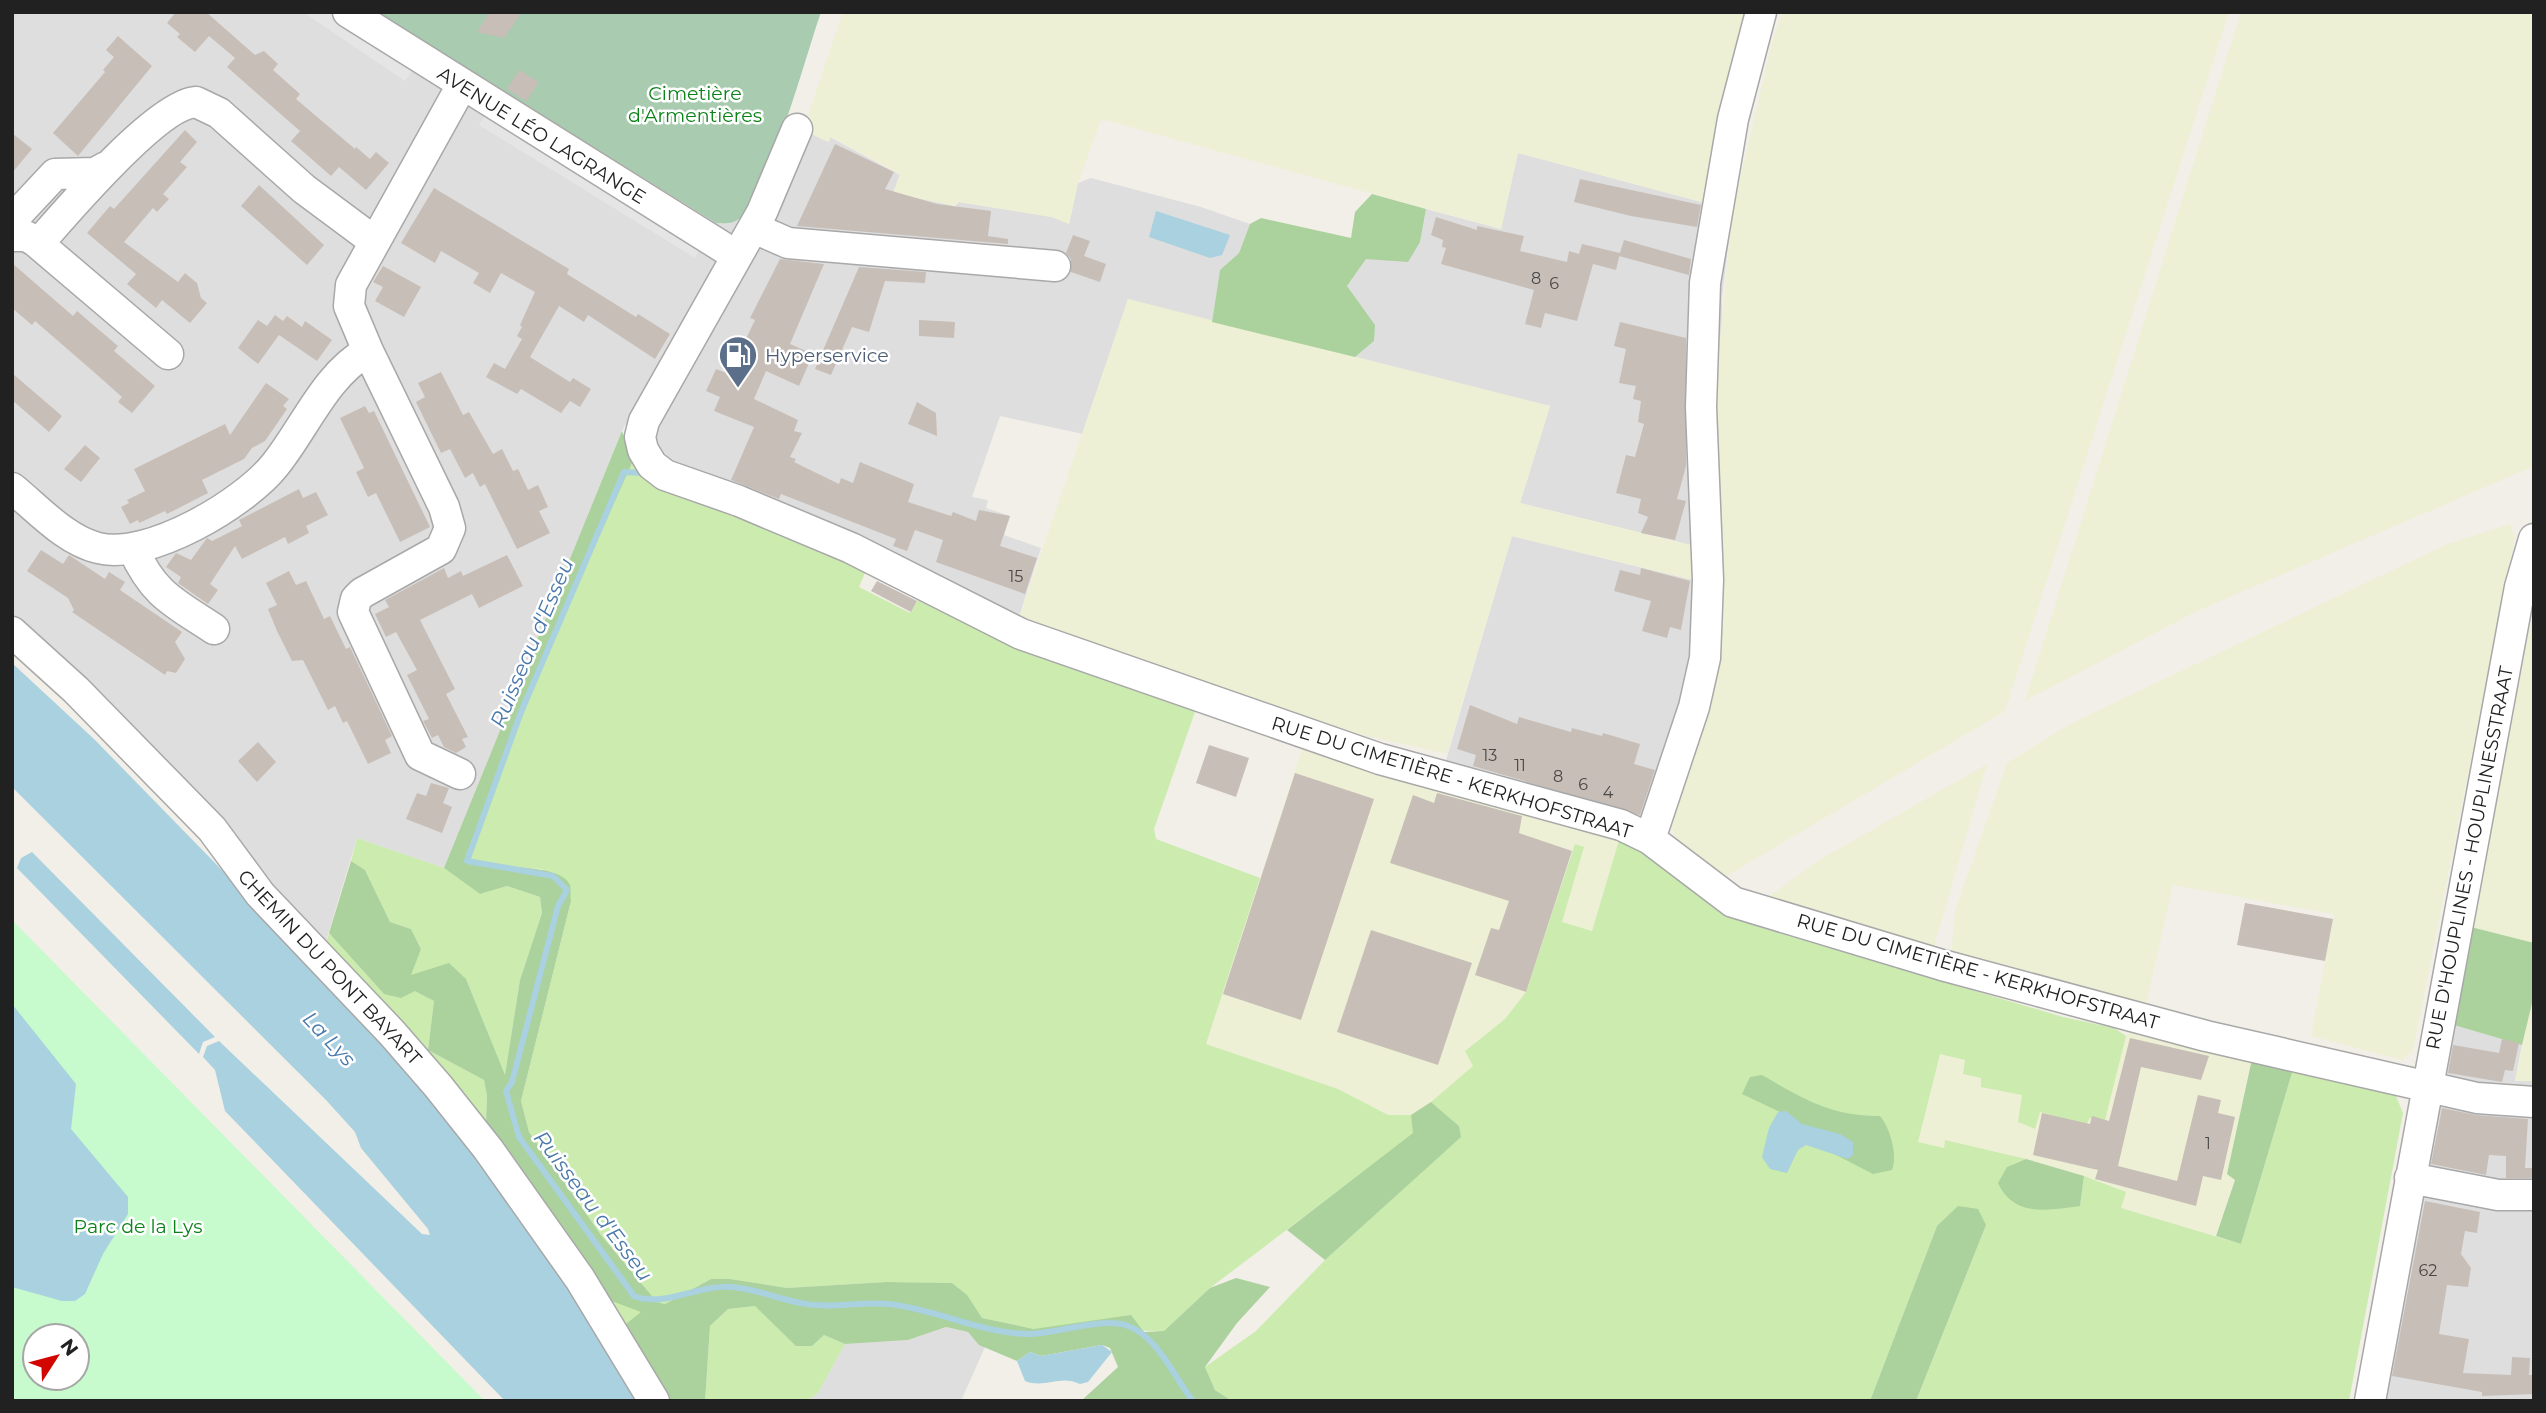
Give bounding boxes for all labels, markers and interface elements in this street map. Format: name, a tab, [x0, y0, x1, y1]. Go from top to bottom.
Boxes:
street label: AVENUE LÉO LAGRANGE	[433, 62, 650, 209]
park label: Cimetière d'Armentières	[628, 82, 762, 127]
house number: 8	[1531, 269, 1541, 288]
house number: 6	[1549, 274, 1559, 293]
fuel station icon: Hyperservice	[717, 334, 759, 389]
place label: Hyperservice	[765, 344, 889, 367]
water label: Ruisseau d'Esseu	[485, 554, 579, 731]
house number: 15	[1009, 567, 1023, 586]
street label: RUE D'HOUPLINES - HOUPLINESSTRAAT	[2421, 664, 2518, 1052]
street label: RUE DU CIMETIÈRE - KERKHOFSTRAAT	[1269, 712, 1635, 843]
house number: 13	[1483, 746, 1497, 765]
house number: 11	[1514, 756, 1526, 775]
house number: 8	[1553, 767, 1563, 786]
house number: 6	[1578, 775, 1588, 794]
house number: 4	[1603, 783, 1614, 802]
street label: CHEMIN DU PONT BAYART	[233, 865, 426, 1070]
street label: RUE DU CIMETIÈRE - KERKHOFSTRAAT	[1794, 909, 2162, 1034]
water label: La Lys	[298, 1006, 361, 1071]
water label: Ruisseau d'Esseu	[529, 1126, 658, 1286]
house number: 1	[2205, 1134, 2211, 1153]
park label: Parc de la Lys	[74, 1215, 202, 1238]
house number: 62	[2419, 1261, 2437, 1280]
north arrow	[21, 1322, 91, 1392]
text: N	[56, 1334, 83, 1360]

